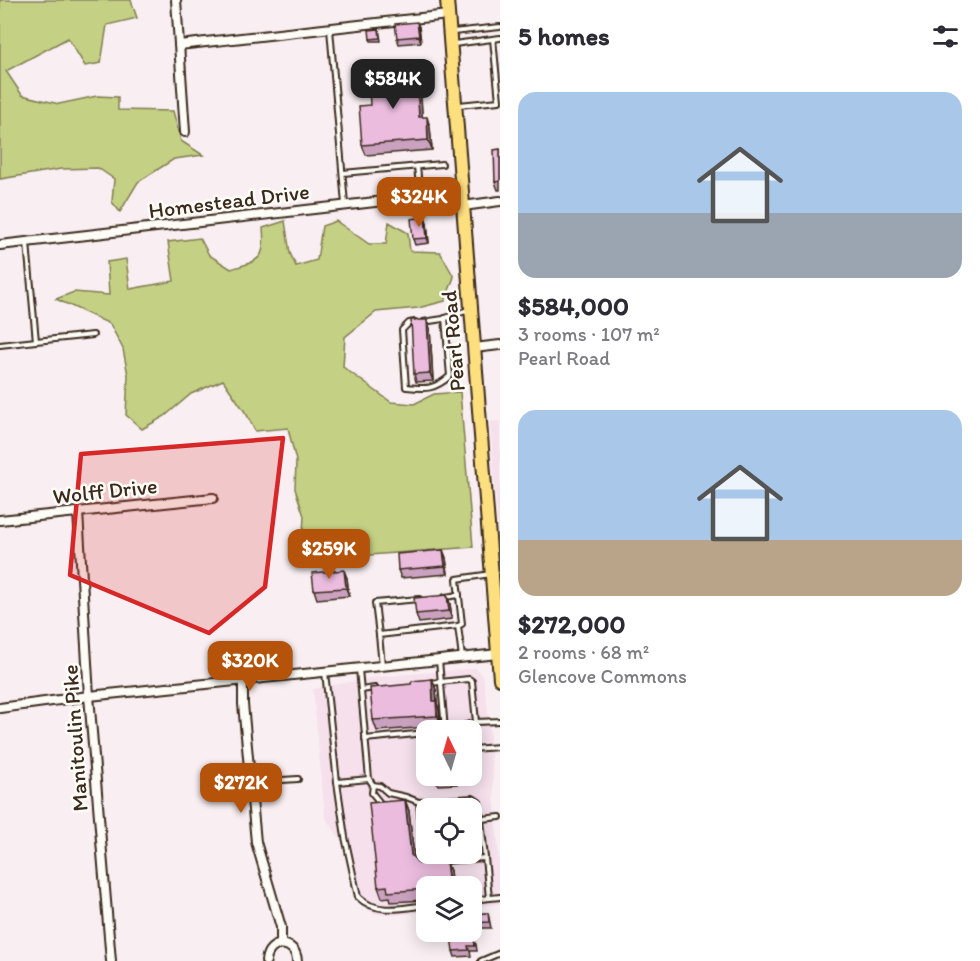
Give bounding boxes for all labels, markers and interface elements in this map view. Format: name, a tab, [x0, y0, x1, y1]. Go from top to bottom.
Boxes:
text: 5 homes	[518, 20, 610, 52]
icon: filters	[929, 20, 962, 53]
pin: $584K	[351, 59, 435, 110]
text: $584K	[365, 66, 421, 90]
icon: home	[686, 131, 794, 239]
pin: $324K	[377, 177, 461, 228]
street label: Homestead Drive	[147, 178, 311, 224]
text: $324K	[391, 184, 447, 208]
street label: Pearl Road	[435, 289, 471, 393]
text: $584,000	[518, 290, 629, 322]
text: 3 rooms · 107 m²	[518, 322, 660, 346]
text: Pearl Road	[518, 346, 610, 370]
icon: home	[686, 449, 794, 557]
street label: Wolff Drive	[51, 472, 159, 510]
pin: $259K	[287, 529, 371, 580]
text: $259K	[302, 536, 356, 560]
text: $272,000	[518, 608, 626, 640]
text: 2 rooms · 68 m²	[518, 640, 649, 664]
pin: $320K	[208, 641, 292, 692]
text: $320K	[222, 648, 278, 672]
street label: Manitoulin Pike	[56, 663, 94, 813]
text: Glencove Commons	[518, 664, 687, 688]
north arrow	[416, 720, 482, 786]
map controls	[416, 720, 482, 942]
pin: $272K	[199, 763, 283, 814]
text: $272K	[214, 770, 268, 794]
button: locate	[416, 798, 482, 864]
button: layers	[416, 876, 482, 942]

